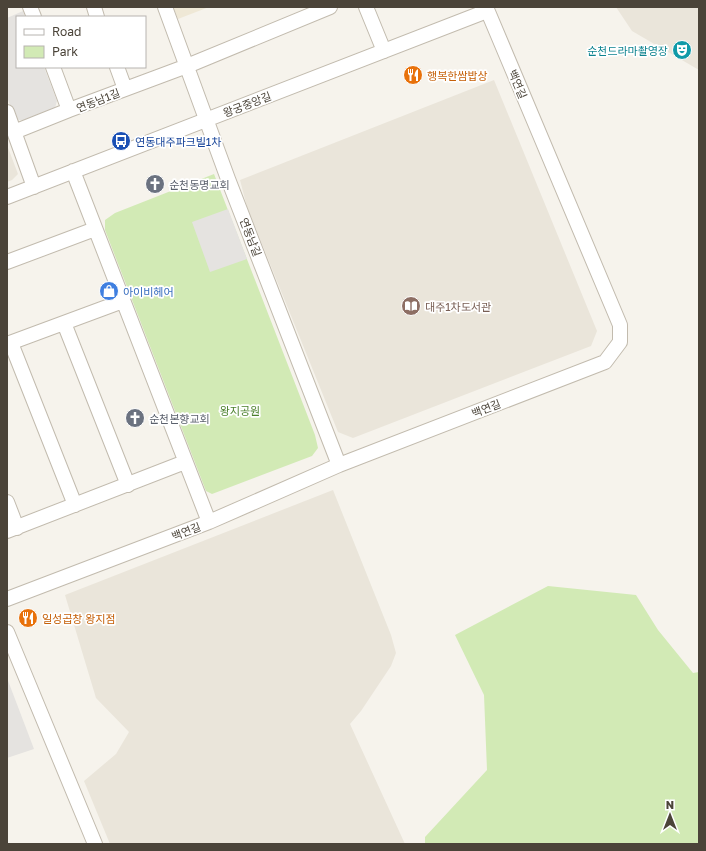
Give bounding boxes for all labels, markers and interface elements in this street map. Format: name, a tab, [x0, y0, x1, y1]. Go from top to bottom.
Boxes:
legend	[16, 16, 146, 68]
text: Road	[52, 24, 81, 39]
theatre icon: 순천드라마촬영장	[671, 39, 693, 61]
text: Park	[52, 44, 78, 59]
place label: 순천드라마촬영장	[587, 44, 668, 57]
restaurant icon: 행복한쌈밥상	[402, 64, 424, 86]
street label: 백연길	[506, 67, 530, 101]
place label: 행복한쌈밥상	[427, 69, 488, 82]
street label: 연동남1길	[74, 86, 122, 114]
street label: 왕궁중앙길	[221, 89, 273, 119]
bus stop icon: 연동대주파크빌1차	[110, 130, 132, 152]
place label: 연동대주파크빌1차	[135, 135, 221, 148]
church icon: 순천동명교회	[144, 173, 166, 195]
place label: 순천동명교회	[169, 178, 230, 191]
street label: 연동남길	[238, 216, 264, 258]
shop icon: 아이비헤어	[98, 280, 120, 302]
place label: 아이비헤어	[123, 285, 174, 298]
library icon: 대주1차도서관	[400, 295, 422, 317]
place label: 대주1차도서관	[425, 300, 491, 313]
street label: 백연길	[469, 396, 503, 420]
park label: 왕지공원	[220, 404, 260, 417]
church icon: 순천본향교회	[124, 407, 146, 429]
place label: 순천본향교회	[149, 412, 210, 425]
street label: 백연길	[169, 519, 203, 543]
restaurant icon: 일성곱창 왕지점	[17, 607, 39, 629]
place label: 일성곱창 왕지점	[42, 612, 116, 625]
north arrow	[650, 795, 690, 835]
text: N	[666, 798, 674, 811]

